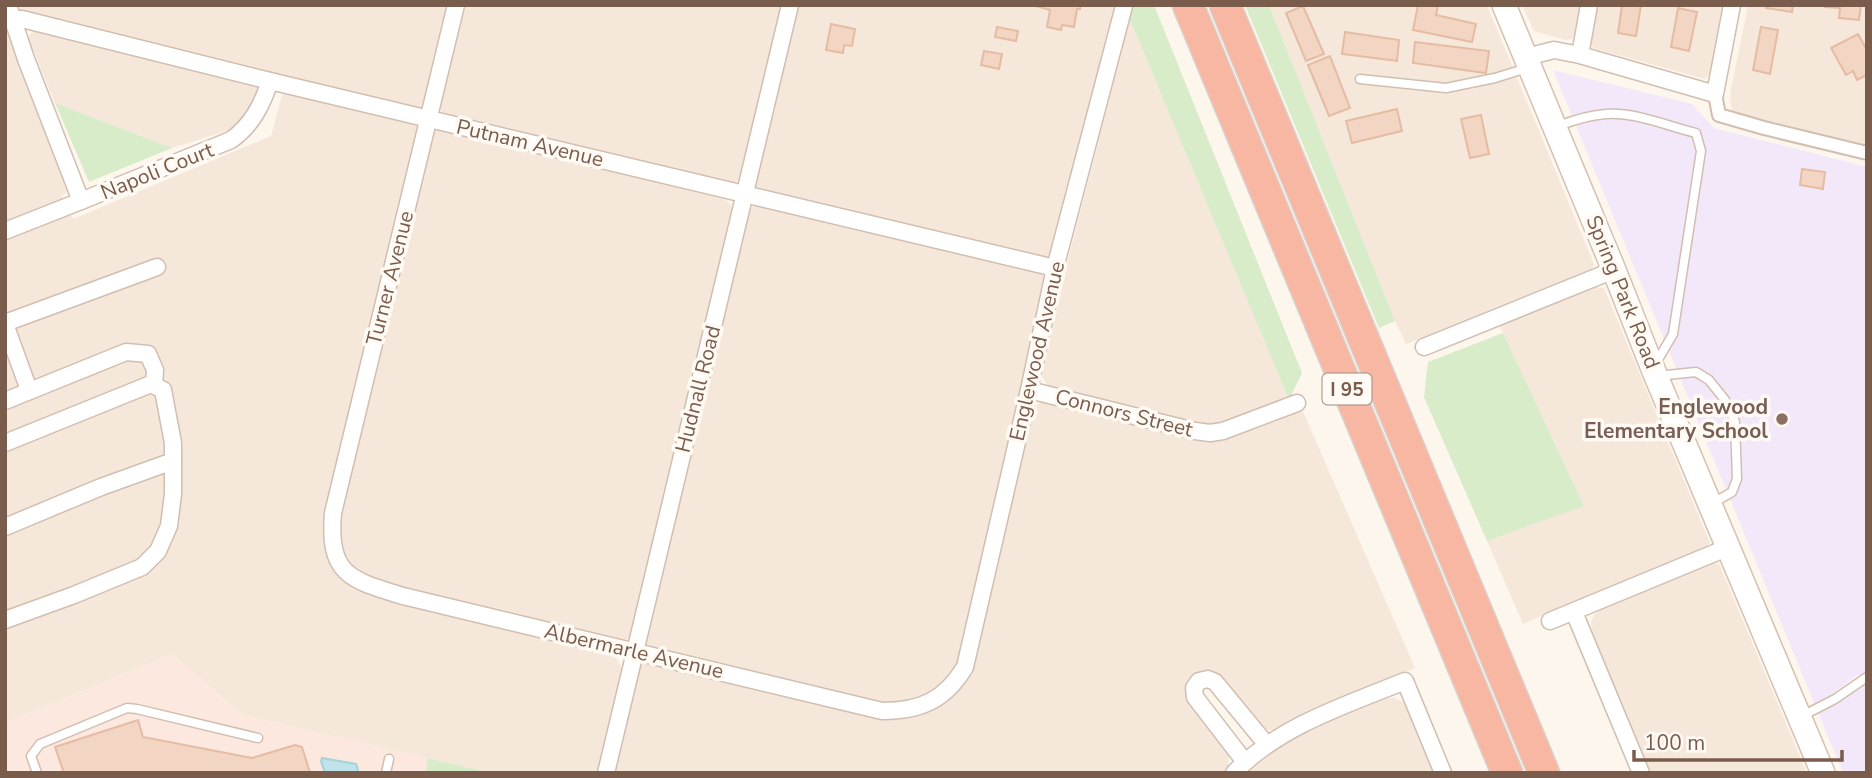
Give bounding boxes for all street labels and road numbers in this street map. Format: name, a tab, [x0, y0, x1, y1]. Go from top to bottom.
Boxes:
street label: Putnam Avenue	[454, 112, 606, 174]
street label: Napoli Court	[96, 135, 218, 206]
street label: Turner Avenue	[360, 208, 420, 348]
street label: Spring Park Road	[1579, 211, 1667, 373]
street label: Englewood Avenue	[1003, 258, 1071, 444]
street label: Hudnall Road	[669, 323, 727, 455]
road number: I 95	[1322, 374, 1372, 404]
street label: Connors Street	[1052, 382, 1196, 444]
street label: Albermarle Avenue	[542, 617, 726, 685]

